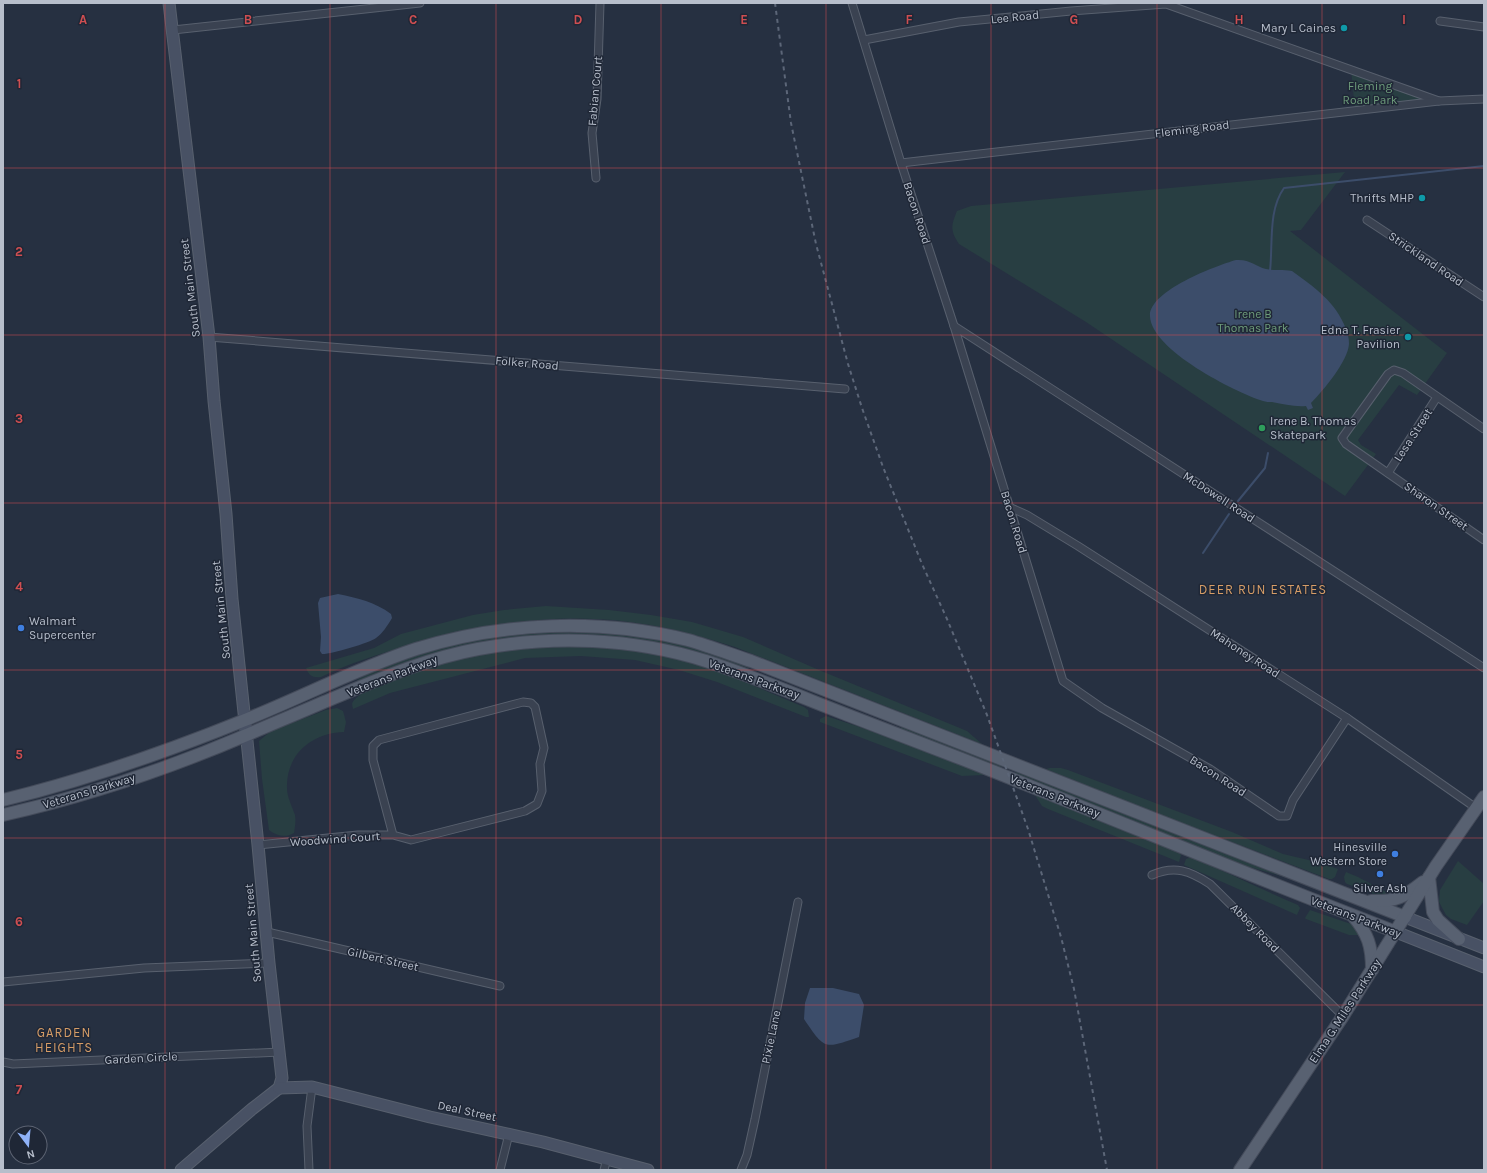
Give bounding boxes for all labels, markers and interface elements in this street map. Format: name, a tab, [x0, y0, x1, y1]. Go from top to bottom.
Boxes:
street label: Lee Road	[990, 8, 1040, 26]
text: A	[79, 12, 87, 27]
text: B	[244, 12, 252, 27]
text: C	[409, 12, 417, 27]
text: D	[574, 12, 583, 27]
text: E	[740, 12, 748, 27]
text: F	[905, 12, 913, 27]
text: G	[1070, 12, 1078, 27]
text: H	[1234, 12, 1244, 27]
text: I	[1402, 12, 1406, 27]
place label: Mary L Caines	[1261, 21, 1336, 35]
marker: Mary L Caines	[1339, 23, 1349, 33]
street label: Fabian Court	[585, 55, 605, 126]
text: 1	[17, 76, 21, 91]
park label: Fleming Road Park	[1343, 79, 1398, 107]
street label: Fleming Road	[1154, 117, 1230, 141]
street label: Bacon Road	[900, 180, 934, 246]
place label: Thrifts MHP	[1350, 191, 1414, 205]
marker: Thrifts MHP	[1417, 193, 1427, 203]
street label: Strickland Road	[1386, 229, 1466, 289]
street label: South Main Street	[177, 238, 203, 338]
text: 2	[15, 244, 23, 259]
park label: Irene B Thomas Park	[1217, 307, 1289, 335]
place label: Edna T. Frasier Pavilion	[1321, 323, 1401, 351]
marker: Edna T. Frasier Pavilion	[1403, 332, 1413, 342]
street label: Folker Road	[495, 353, 559, 373]
street label: Lesa Street	[1391, 405, 1436, 464]
text: 3	[15, 411, 23, 426]
place label: Irene B. Thomas Skatepark	[1270, 414, 1357, 442]
marker: Irene B. Thomas Skatepark	[1257, 423, 1267, 433]
street label: McDowell Road	[1180, 469, 1258, 525]
street label: Sharon Street	[1401, 479, 1471, 534]
street label: Bacon Road	[998, 489, 1030, 555]
street label: South Main Street	[209, 560, 233, 660]
text: 4	[15, 579, 23, 594]
district label: DEER RUN ESTATES	[1199, 582, 1327, 597]
place label: Walmart Supercenter	[29, 614, 96, 642]
marker: Walmart Supercenter	[16, 623, 26, 633]
street label: Mahoney Road	[1208, 625, 1282, 681]
street label: Veterans Parkway	[345, 652, 440, 700]
street label: Veterans Parkway	[707, 656, 802, 702]
text: 5	[15, 747, 23, 762]
street label: Bacon Road	[1187, 753, 1249, 799]
street label: Veterans Parkway	[41, 770, 137, 812]
street label: Veterans Parkway	[1008, 772, 1102, 821]
street label: Woodwind Court	[290, 829, 381, 849]
place label: Hinesville Western Store	[1310, 840, 1387, 868]
marker: Hinesville Western Store	[1390, 849, 1400, 859]
marker: Silver Ash	[1375, 869, 1385, 879]
place label: Silver Ash	[1353, 881, 1407, 895]
street label: South Main Street	[242, 883, 264, 983]
street label: Veterans Parkway	[1309, 893, 1404, 941]
street label: Abbey Road	[1228, 901, 1282, 955]
text: 6	[15, 914, 23, 929]
street label: Gilbert Street	[346, 944, 420, 974]
street label: Elma G. Miles Parkway	[1306, 956, 1384, 1066]
street label: Pixie Lane	[758, 1009, 784, 1065]
district label: GARDEN HEIGHTS	[35, 1025, 93, 1055]
street label: Garden Circle	[104, 1049, 178, 1067]
text: 7	[16, 1082, 23, 1097]
street label: Deal Street	[436, 1098, 498, 1124]
north arrow	[8, 1125, 48, 1165]
text: N	[25, 1147, 36, 1161]

